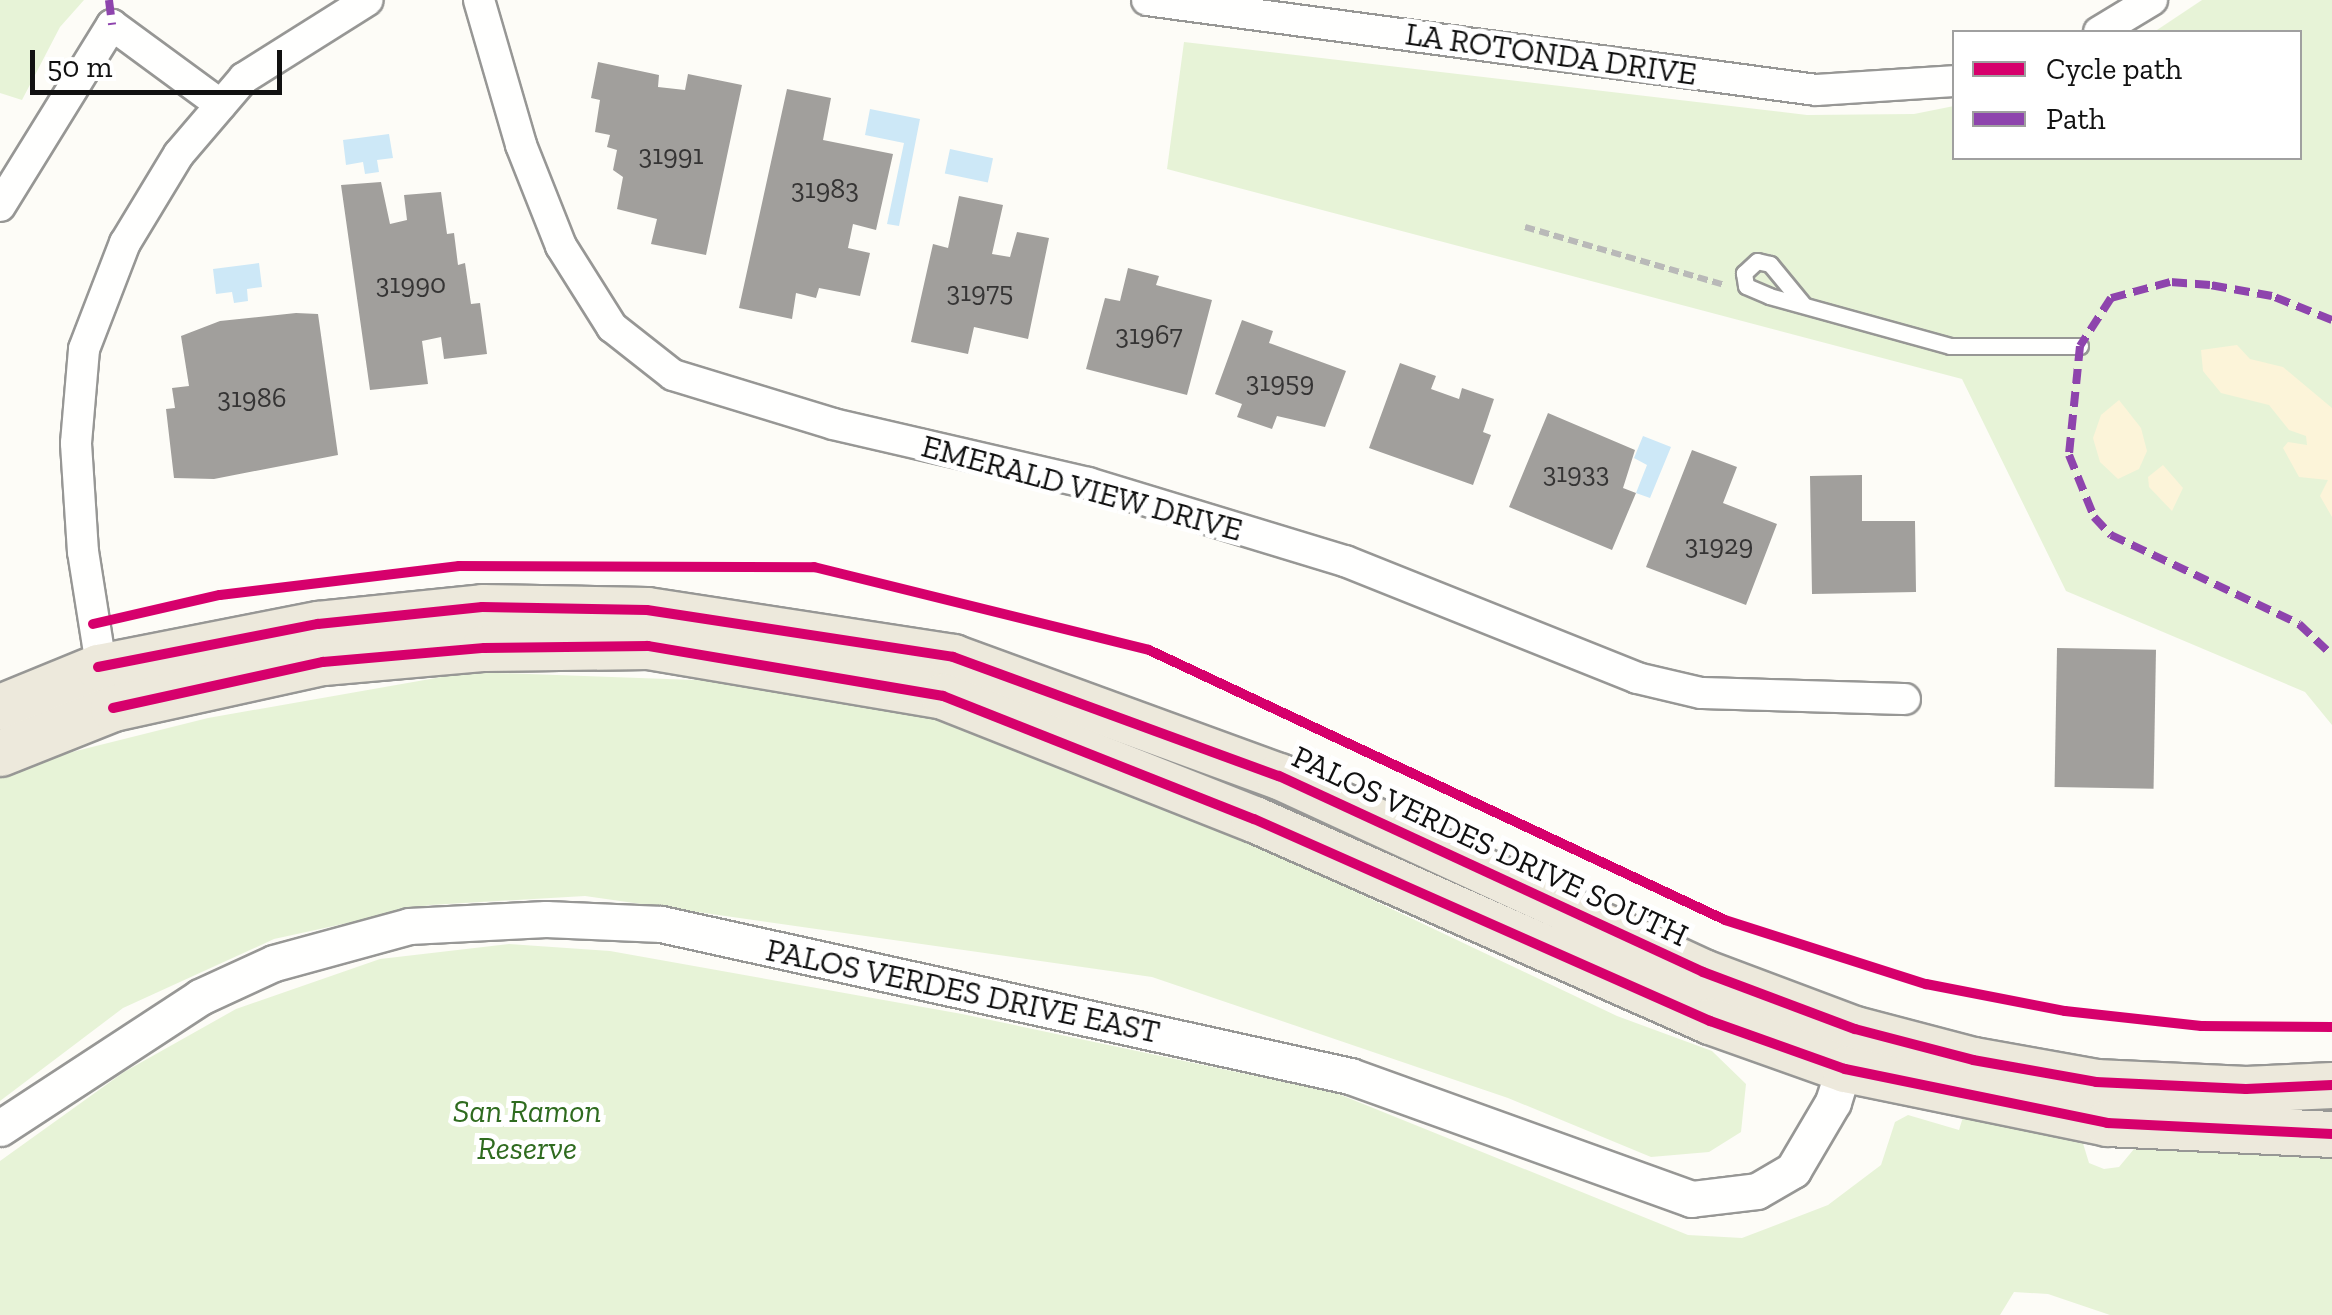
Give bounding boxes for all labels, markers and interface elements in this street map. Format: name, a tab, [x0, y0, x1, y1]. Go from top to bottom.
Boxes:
street label: LA ROTONDA DRIVE	[1402, 14, 1700, 94]
scale bar	[35, 30, 288, 92]
legend	[1952, 30, 2302, 160]
text: 50 m	[47, 49, 112, 85]
text: Cycle path	[2046, 51, 2182, 87]
text: Path	[2046, 101, 2105, 137]
house number: 31991	[639, 138, 703, 172]
house number: 31983	[791, 172, 859, 206]
house number: 31990	[376, 267, 446, 301]
house number: 31975	[947, 275, 1013, 309]
house number: 31967	[1115, 318, 1183, 352]
house number: 31959	[1246, 365, 1314, 399]
house number: 31986	[217, 381, 287, 415]
street label: EMERALD VIEW DRIVE	[917, 426, 1247, 550]
house number: 31933	[1543, 456, 1609, 490]
house number: 31929	[1685, 528, 1753, 562]
street label: PALOS VERDES DRIVE SOUTH	[1286, 737, 1694, 955]
street label: PALOS VERDES DRIVE EAST	[762, 930, 1164, 1052]
park label: San Ramon Reserve	[453, 1093, 601, 1168]

